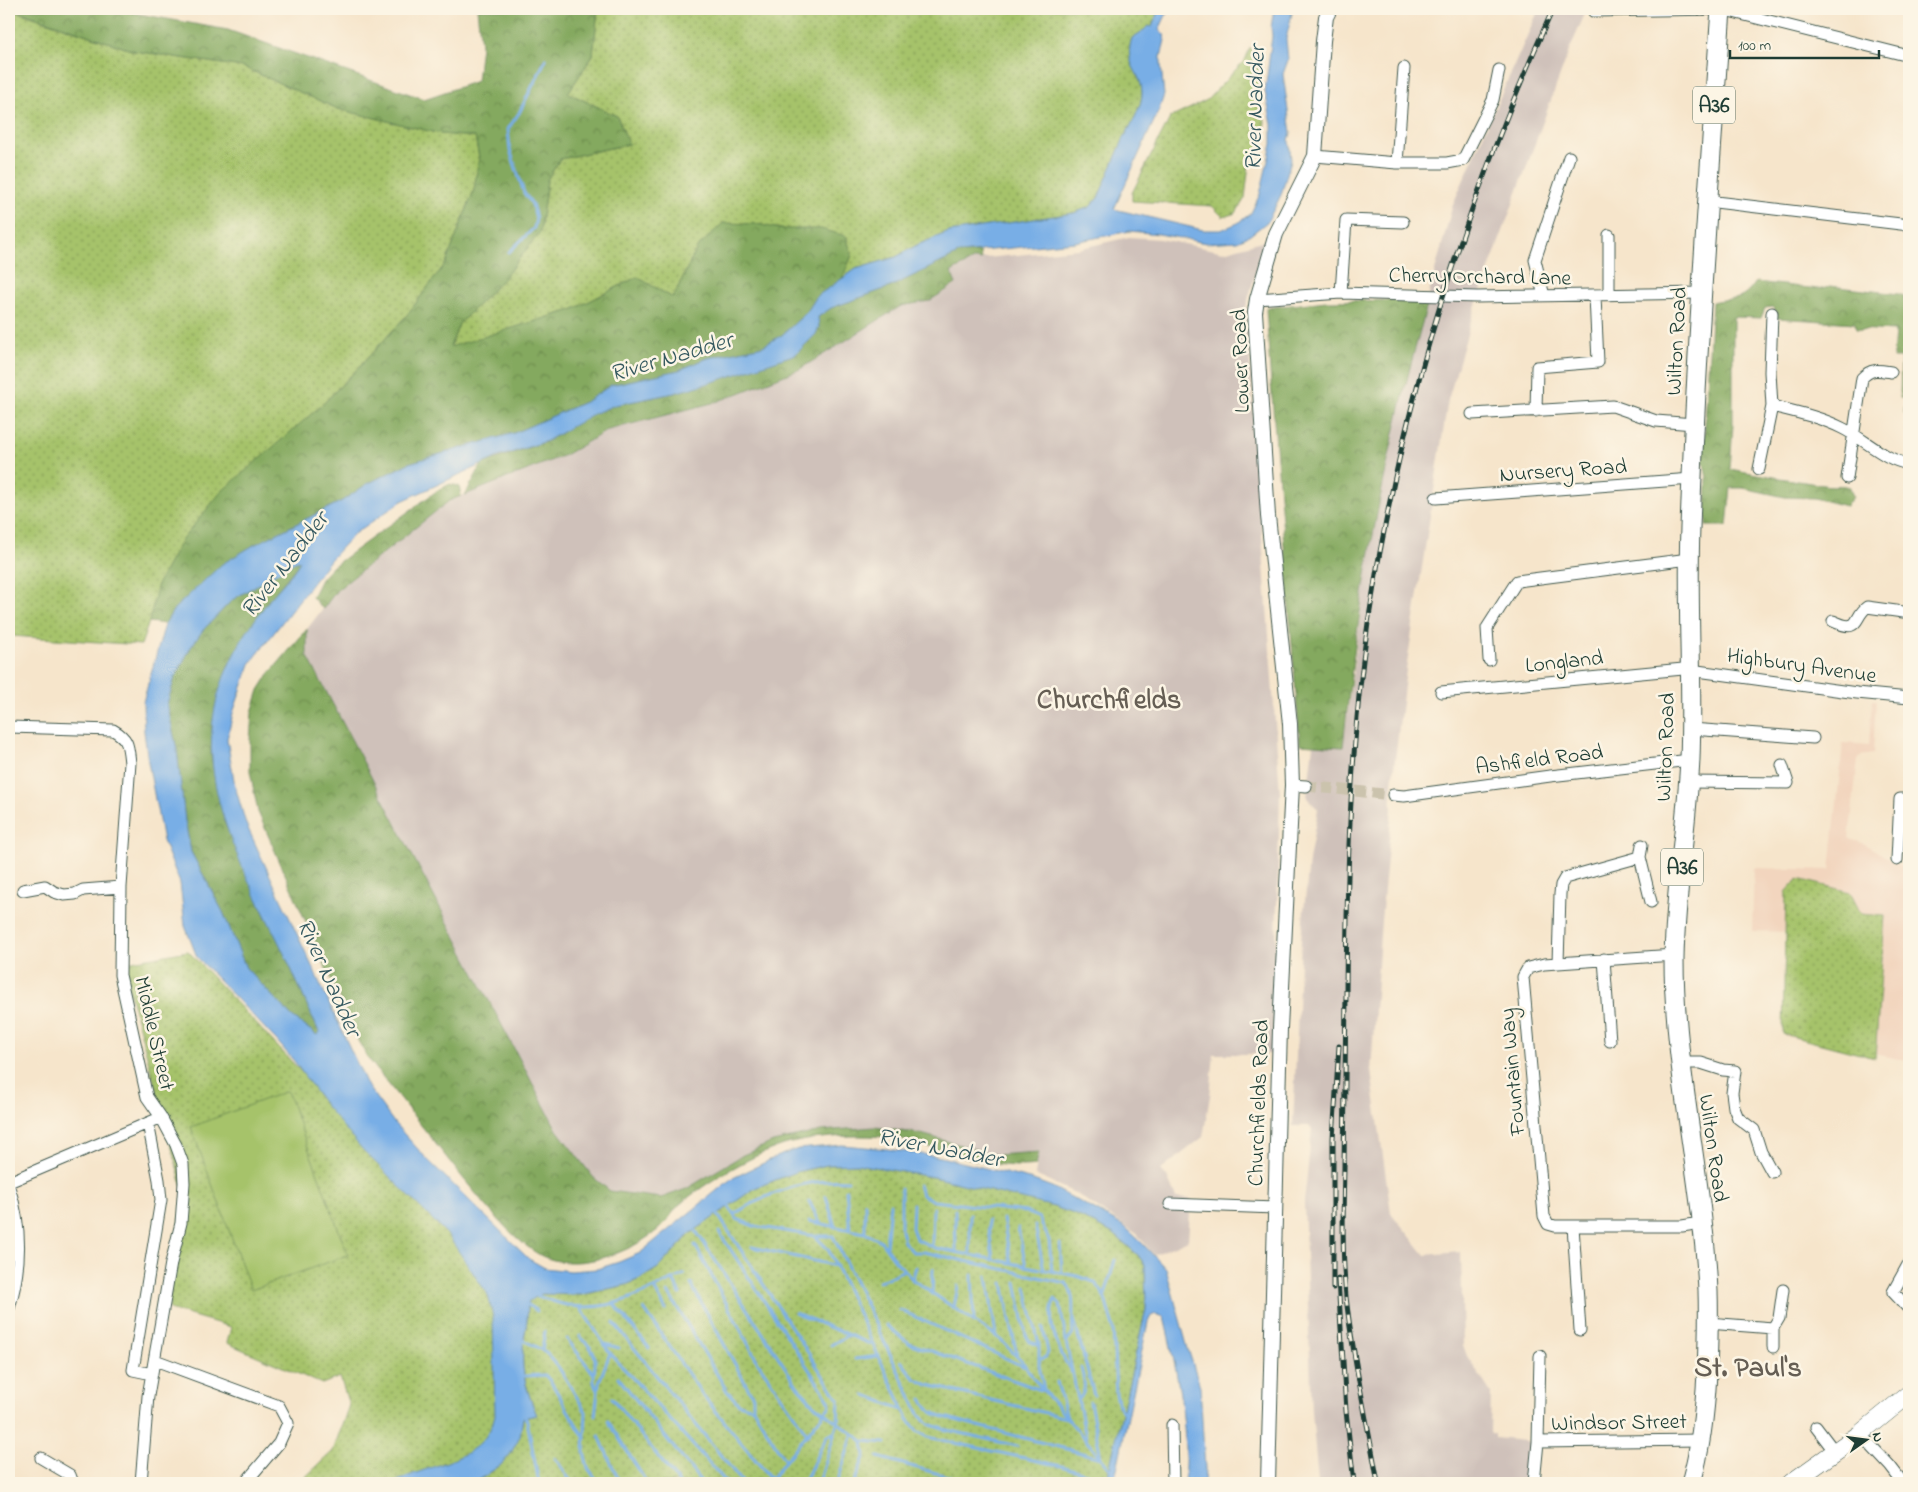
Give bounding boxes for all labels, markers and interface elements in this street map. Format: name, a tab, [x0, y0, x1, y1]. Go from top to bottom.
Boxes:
scale bar	[1730, 28, 1879, 60]
text: 100 m	[1738, 35, 1771, 57]
water label: River Nadder	[1237, 42, 1276, 172]
road number: A36	[1693, 86, 1735, 124]
street label: Cherry Orchard Lane	[1388, 260, 1572, 297]
street label: Wilton Road	[1659, 286, 1697, 396]
street label: Lower Road	[1224, 308, 1260, 413]
water label: River Nadder	[606, 323, 740, 393]
street label: Nursery Road	[1498, 452, 1628, 493]
water label: River Nadder	[233, 503, 340, 626]
street label: Highbury Avenue	[1725, 641, 1879, 694]
street label: Longland	[1524, 643, 1605, 684]
district label: Churchfields	[1037, 681, 1181, 722]
street label: Wilton Road	[1649, 692, 1685, 802]
street label: Ashfield Road	[1474, 737, 1605, 785]
road number: A36	[1661, 849, 1703, 886]
water label: River Nadder	[286, 913, 370, 1045]
street label: Middle Street	[124, 973, 182, 1095]
street label: Fountain Way	[1492, 1007, 1537, 1138]
street label: Churchfields Road	[1241, 1019, 1279, 1187]
street label: Wilton Road	[1689, 1092, 1735, 1205]
water label: River Nadder	[874, 1120, 1007, 1179]
district label: St. Paul's	[1694, 1349, 1802, 1390]
street label: Windsor Street	[1551, 1407, 1688, 1441]
north arrow	[1840, 1414, 1890, 1464]
text: N	[1866, 1430, 1888, 1444]

